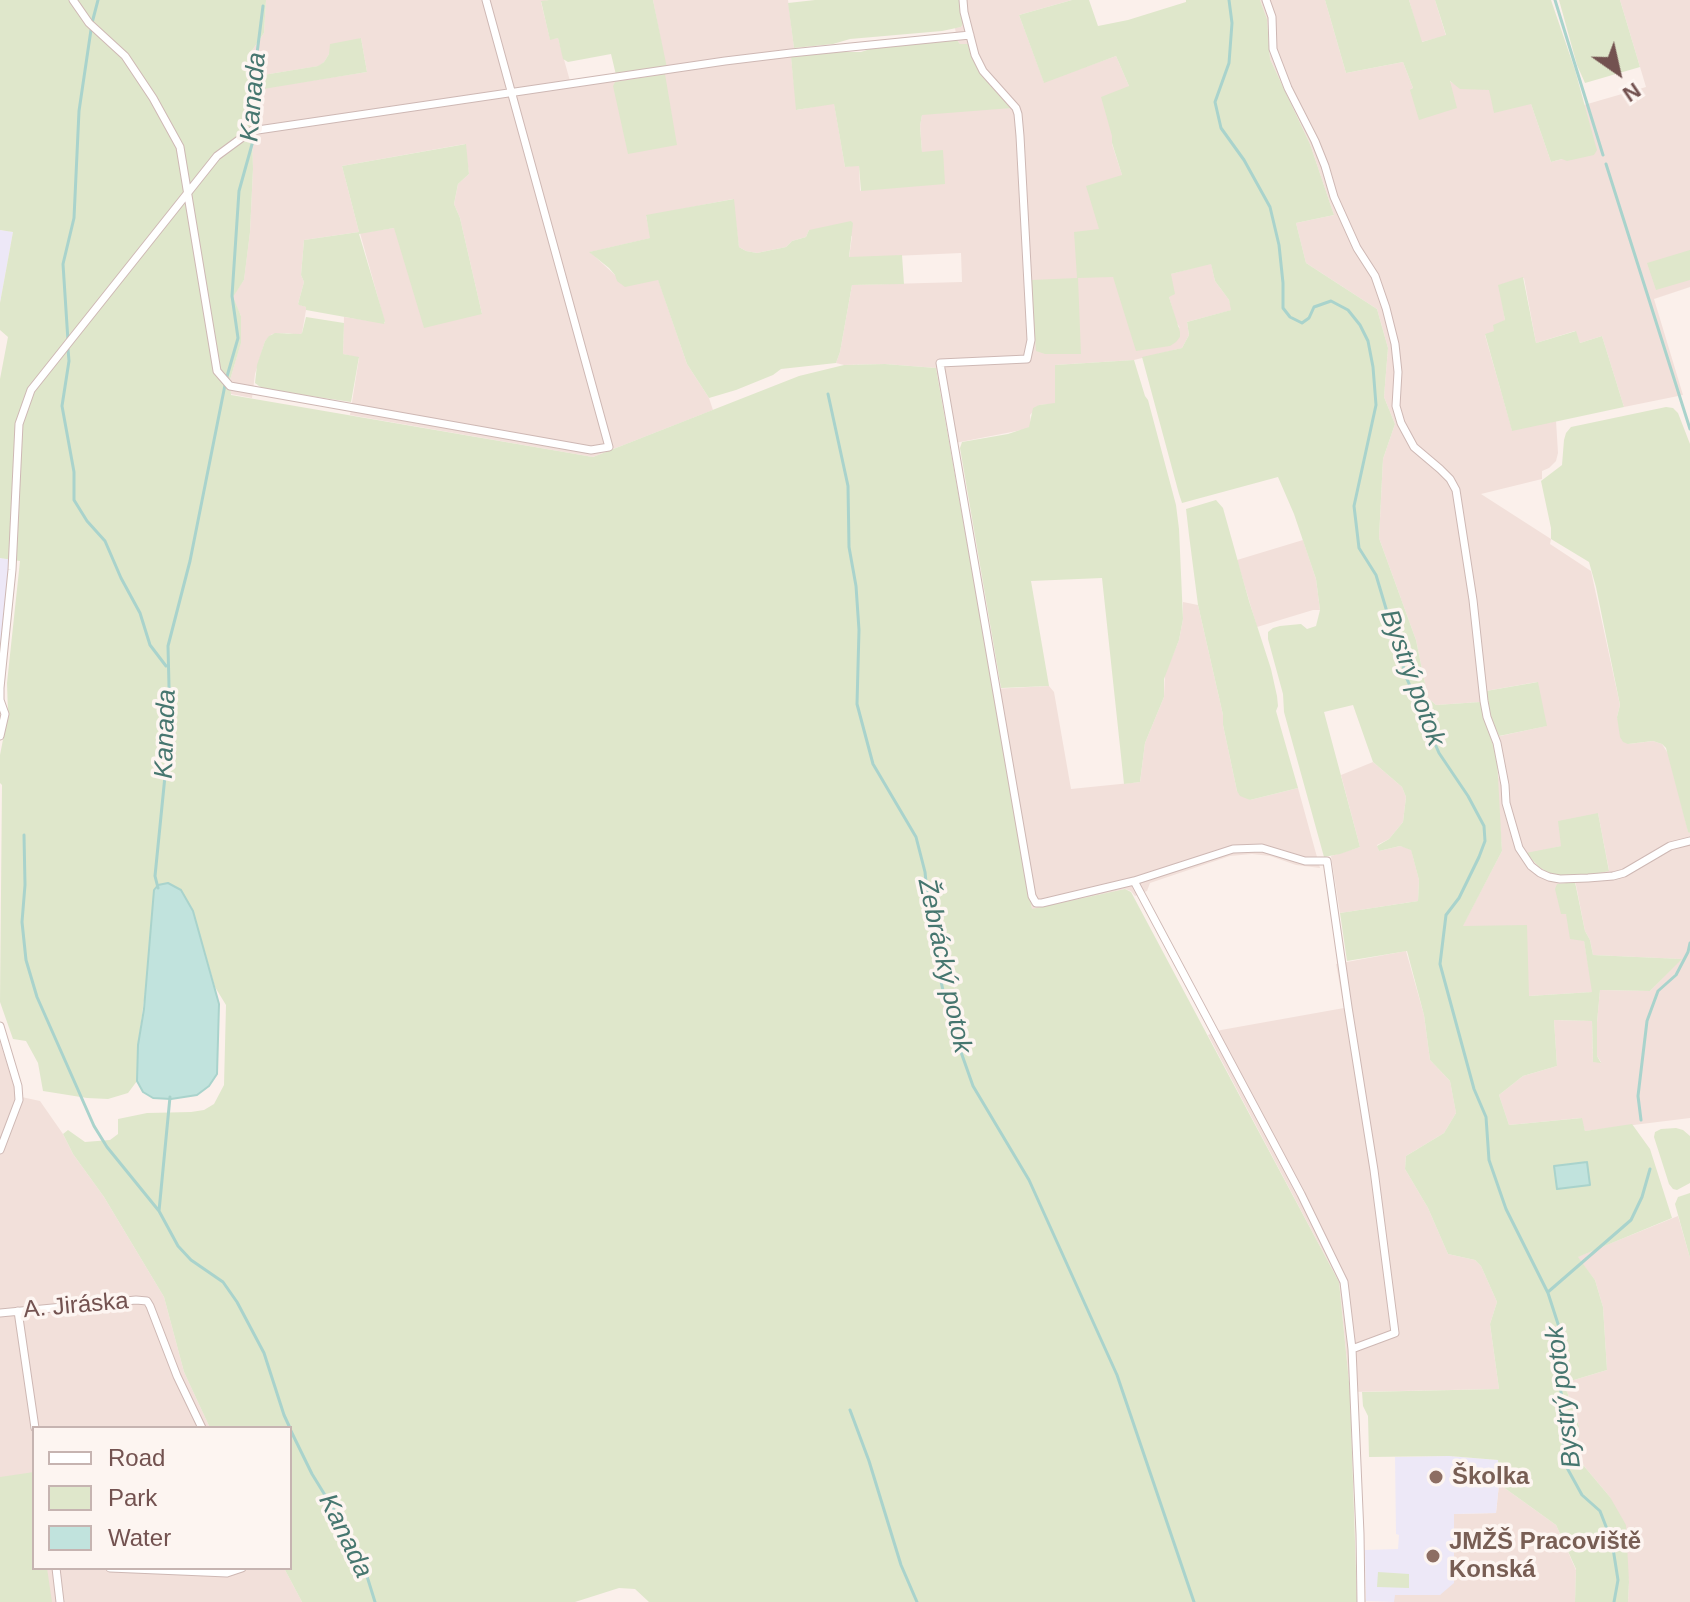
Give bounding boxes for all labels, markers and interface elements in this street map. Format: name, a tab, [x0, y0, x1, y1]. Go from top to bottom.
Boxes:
north arrow	[1578, 32, 1658, 112]
water label: Kanada	[235, 51, 273, 143]
text: N	[1618, 78, 1645, 107]
water label: Bystrý potok	[1373, 605, 1451, 751]
water label: Kanada	[149, 689, 183, 779]
water label: Žebrácký potok	[910, 876, 978, 1056]
street label: A. Jiráska	[22, 1287, 130, 1325]
water label: Bystrý potok	[1540, 1324, 1588, 1470]
legend	[32, 1426, 292, 1570]
text: Road	[108, 1444, 165, 1471]
place label: Školka	[1452, 1463, 1529, 1491]
marker: Školka	[1427, 1468, 1445, 1486]
text: Park	[108, 1484, 157, 1511]
water label: Kanada	[311, 1489, 379, 1583]
text: Water	[108, 1524, 171, 1551]
place label: JMŽŠ Pracoviště Konská	[1449, 1528, 1641, 1584]
marker: JMŽŠ Pracoviště Konská	[1424, 1547, 1442, 1565]

